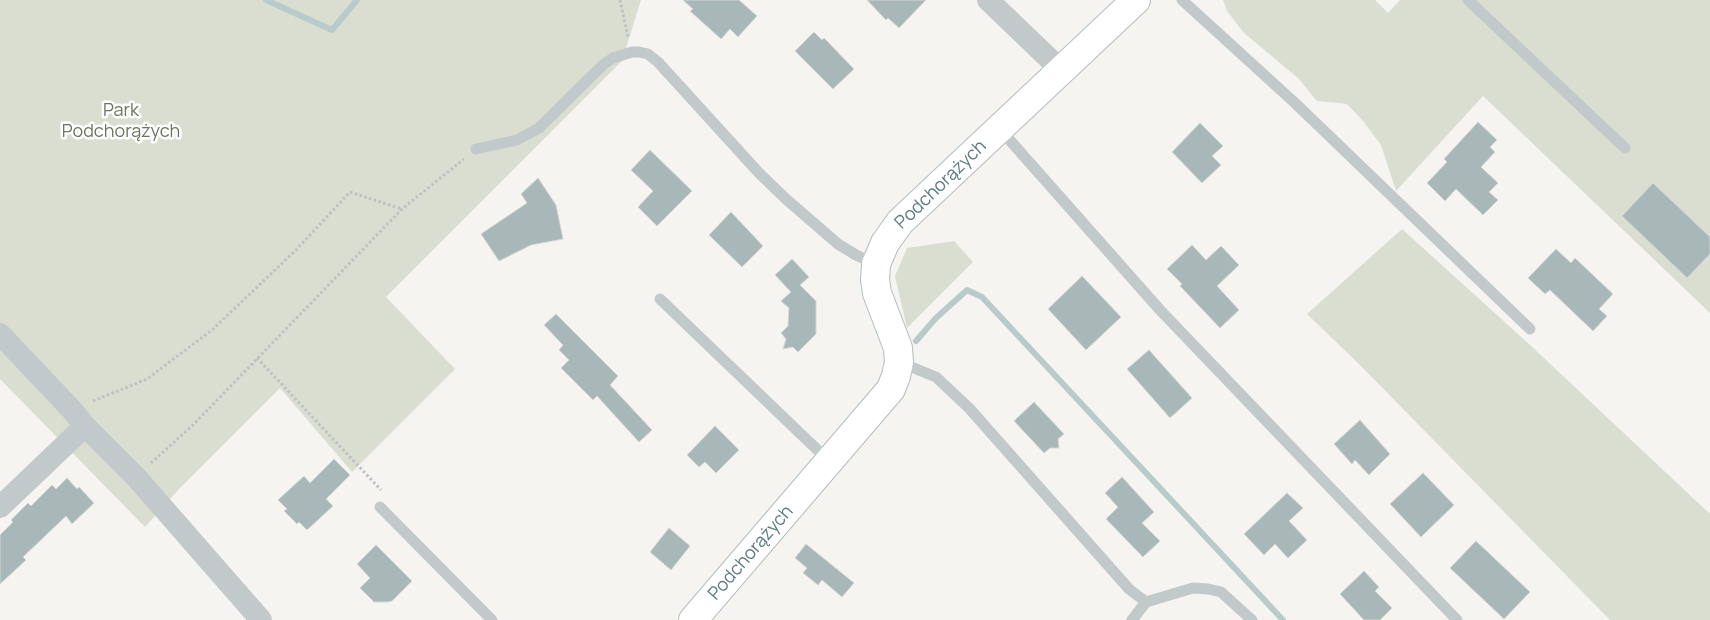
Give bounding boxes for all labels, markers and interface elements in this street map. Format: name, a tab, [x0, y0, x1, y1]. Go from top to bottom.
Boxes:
park label: Park Podchorążych	[62, 100, 180, 142]
street label: Podchorążych	[891, 136, 991, 234]
street label: Podchorążych	[704, 501, 798, 605]

